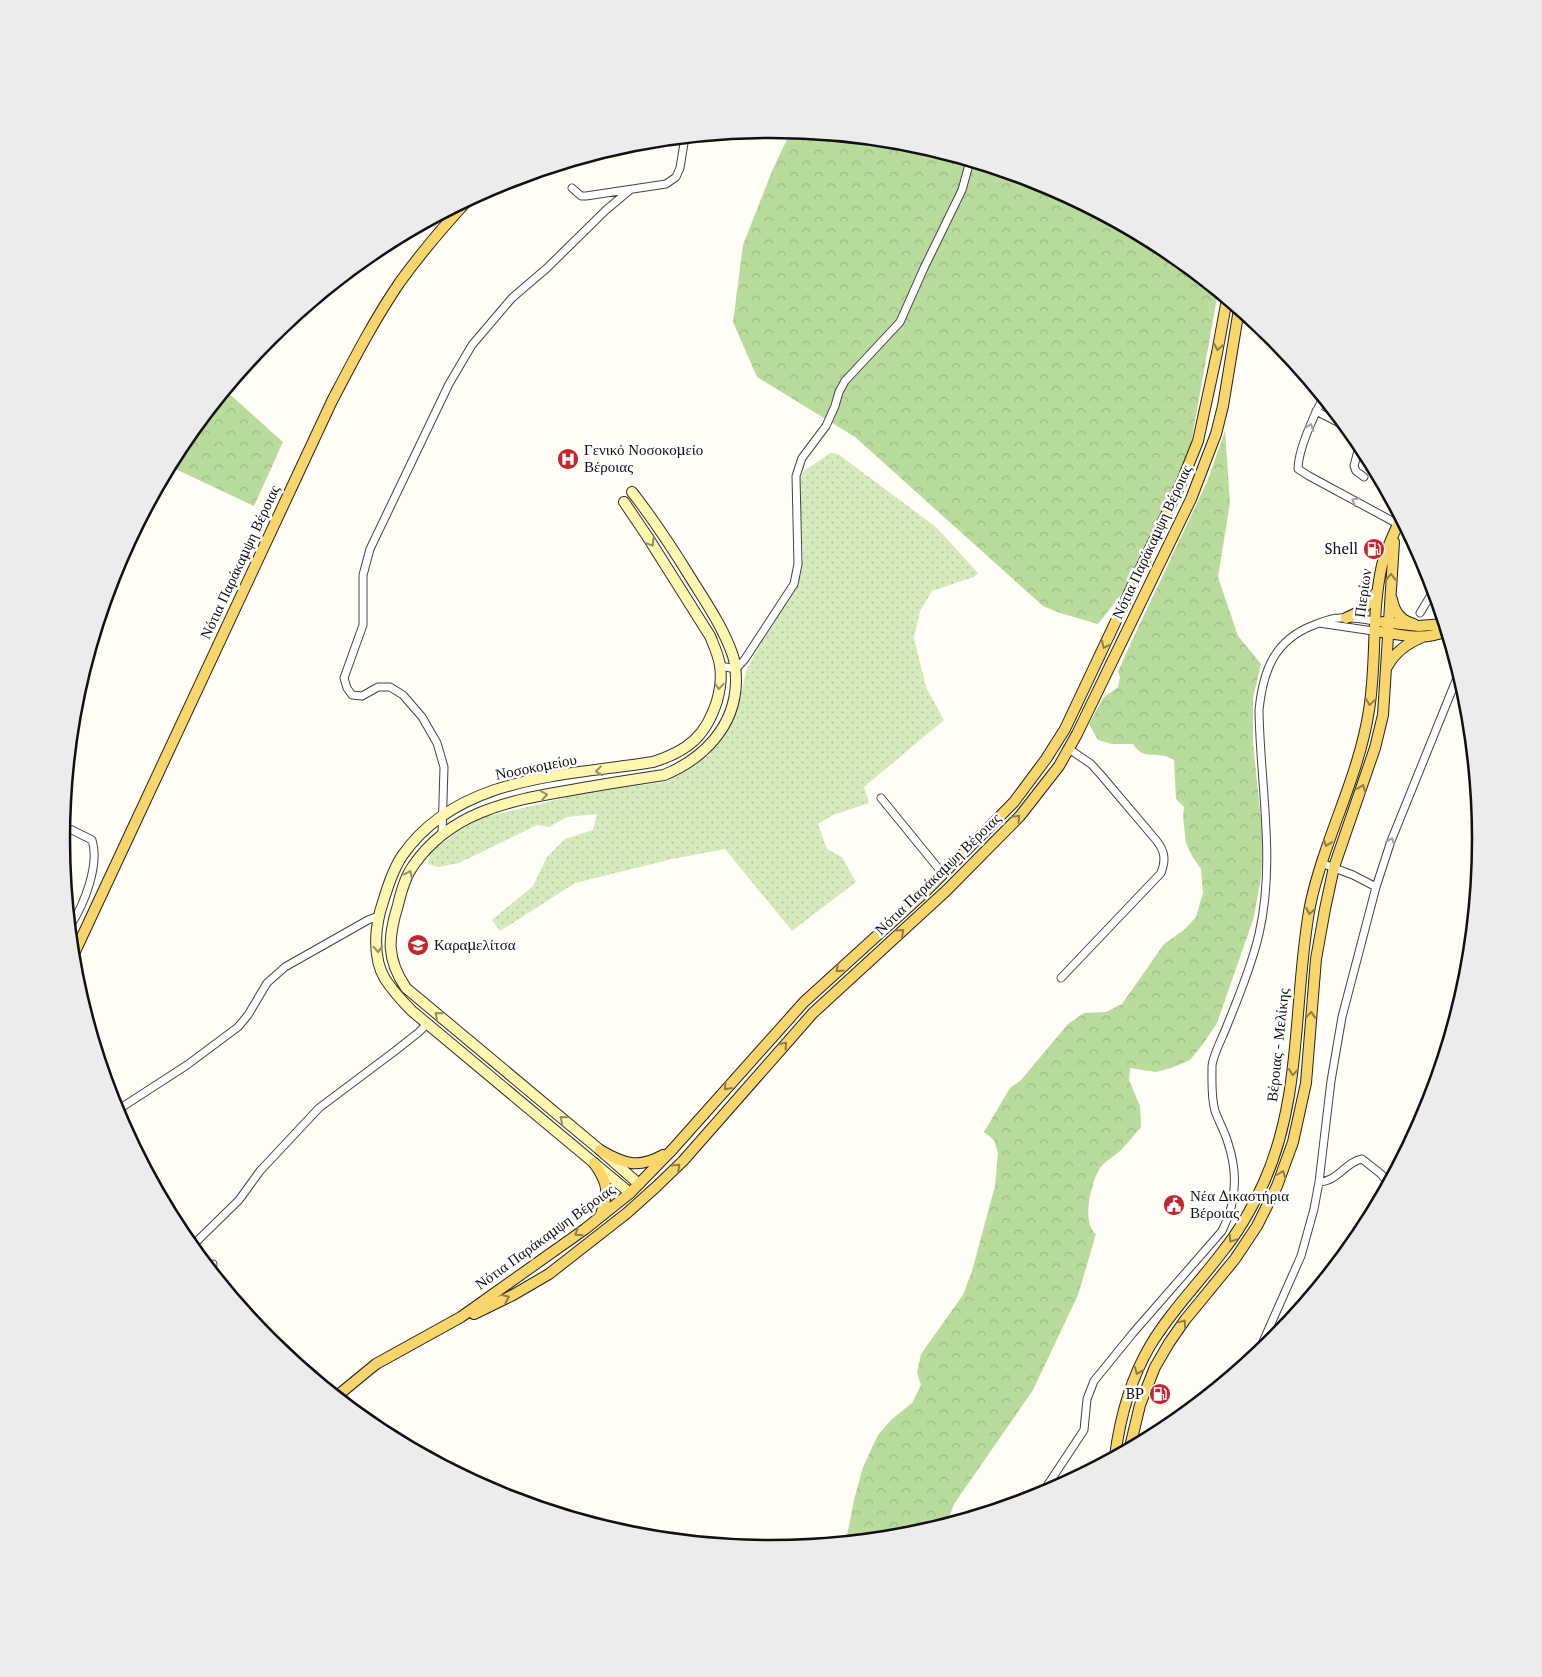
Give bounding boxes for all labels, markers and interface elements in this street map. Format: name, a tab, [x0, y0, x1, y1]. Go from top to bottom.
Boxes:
one-way arrow	[1214, 342, 1224, 351]
one-way arrow	[1304, 424, 1314, 432]
place label: Γενικό Νοσοκομείο Βέροιας	[584, 439, 703, 476]
hospital icon: Γενικό Νοσοκομείο Βέροιας	[556, 447, 580, 471]
street label: Νότια Παράκαμψη Βέροιας	[1107, 461, 1196, 622]
street label: Νότια Παράκαμψη Βέροιας	[195, 481, 284, 642]
one-way arrow	[1352, 498, 1361, 508]
one-way arrow	[645, 537, 655, 546]
fuel station icon: Shell	[1362, 537, 1386, 561]
place label: Shell	[1325, 538, 1358, 558]
street label: Πιερίων	[1349, 567, 1375, 619]
one-way arrow	[1386, 573, 1397, 581]
one-way arrow	[1102, 639, 1112, 648]
one-way arrow	[714, 683, 725, 691]
one-way arrow	[1365, 698, 1376, 706]
street label: Νοσοκομείου	[493, 748, 578, 784]
one-way arrow	[595, 765, 604, 775]
one-way arrow	[1356, 785, 1366, 793]
one-way arrow	[539, 790, 548, 800]
street label: Νότια Παράκαμψη Βέροιας	[870, 808, 1005, 939]
one-way arrow	[1011, 815, 1020, 824]
one-way arrow	[1385, 837, 1395, 846]
one-way arrow	[1323, 838, 1333, 847]
one-way arrow	[403, 870, 413, 879]
one-way arrow	[1305, 906, 1315, 915]
one-way arrow	[895, 929, 904, 938]
school or university icon: Καραμελίτσα	[406, 933, 430, 957]
place label: Καραμελίτσα	[434, 934, 516, 954]
one-way arrow	[372, 945, 383, 953]
one-way arrow	[836, 963, 845, 972]
street label: Βέροιας - Μελίκης	[1261, 987, 1293, 1103]
one-way arrow	[435, 1011, 444, 1020]
one-way arrow	[1306, 1011, 1317, 1019]
one-way arrow	[779, 1042, 788, 1051]
one-way arrow	[1288, 1068, 1299, 1076]
one-way arrow	[724, 1082, 733, 1091]
one-way arrow	[560, 1117, 569, 1125]
one-way arrow	[671, 1164, 680, 1173]
one-way arrow	[1276, 1170, 1286, 1179]
street label: Νότια Παράκαμψη Βέροιας	[471, 1179, 618, 1294]
place label: Νέα Δικαστήρια Βέροιας	[1190, 1185, 1289, 1222]
public building icon: Νέα Δικαστήρια Βέροιας	[1162, 1193, 1186, 1217]
one-way arrow	[574, 1227, 583, 1237]
one-way arrow	[1229, 1234, 1238, 1243]
one-way arrow	[501, 1293, 510, 1304]
one-way arrow	[1177, 1319, 1186, 1329]
one-way arrow	[1133, 1366, 1144, 1375]
fuel station icon: BP	[1148, 1382, 1172, 1406]
place label: BP	[1126, 1383, 1144, 1403]

